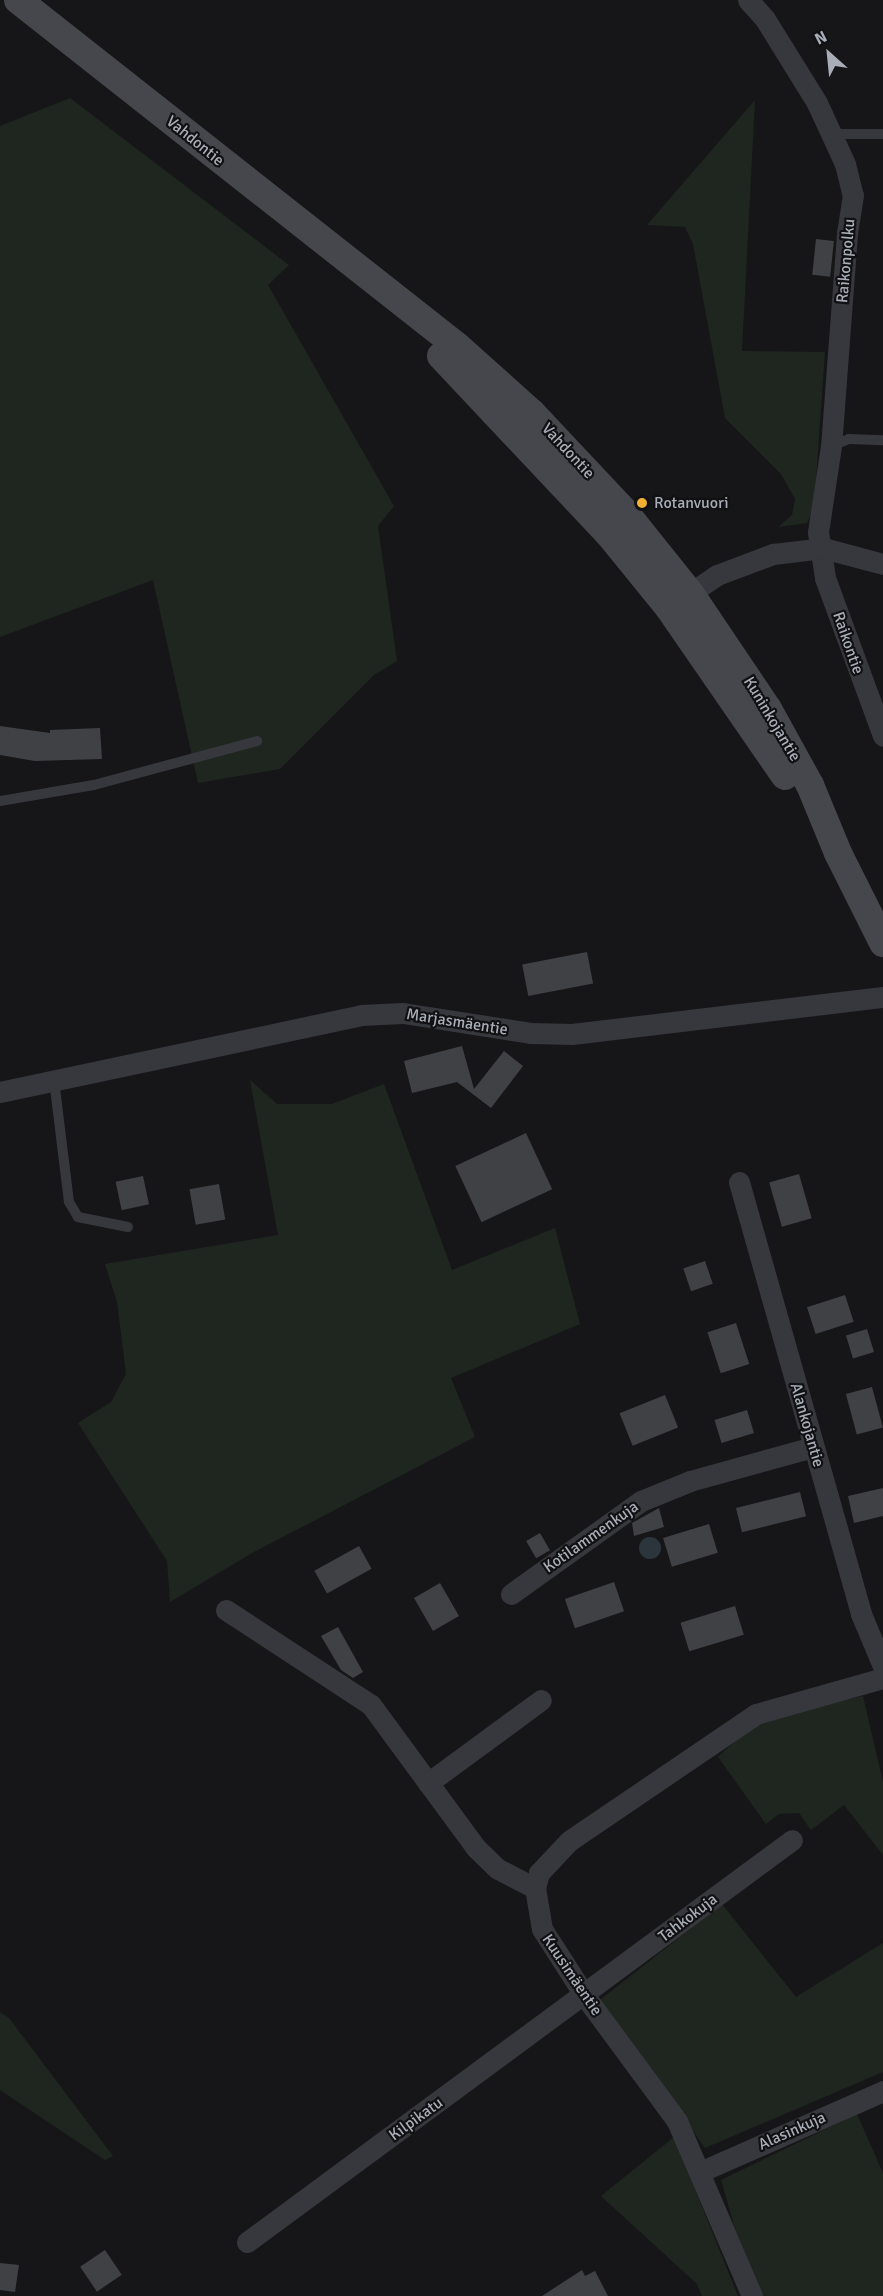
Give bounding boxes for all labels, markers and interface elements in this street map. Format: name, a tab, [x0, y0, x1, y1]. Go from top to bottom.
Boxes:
north arrow	[799, 24, 859, 84]
text: N	[811, 27, 830, 49]
street label: Vahdontie	[162, 112, 228, 170]
street label: Raikonpolku	[833, 218, 859, 304]
street label: Vahdontie	[537, 419, 599, 483]
place label: Rotanvuori	[654, 493, 729, 513]
marker: Rotanvuori	[635, 496, 649, 510]
street label: Raikontie	[828, 609, 868, 677]
street label: Kuninkojantie	[739, 673, 805, 765]
street label: Marjasmäentie	[405, 1005, 509, 1039]
street label: Alankojantie	[786, 1381, 828, 1469]
street label: Kotilammenkuja	[540, 1497, 642, 1577]
street label: Tahkokuja	[655, 1890, 721, 1946]
street label: Kuusimäentie	[538, 1931, 606, 2019]
street label: Kilpikatu	[385, 2093, 447, 2145]
street label: Alasinkuja	[755, 2108, 829, 2154]

